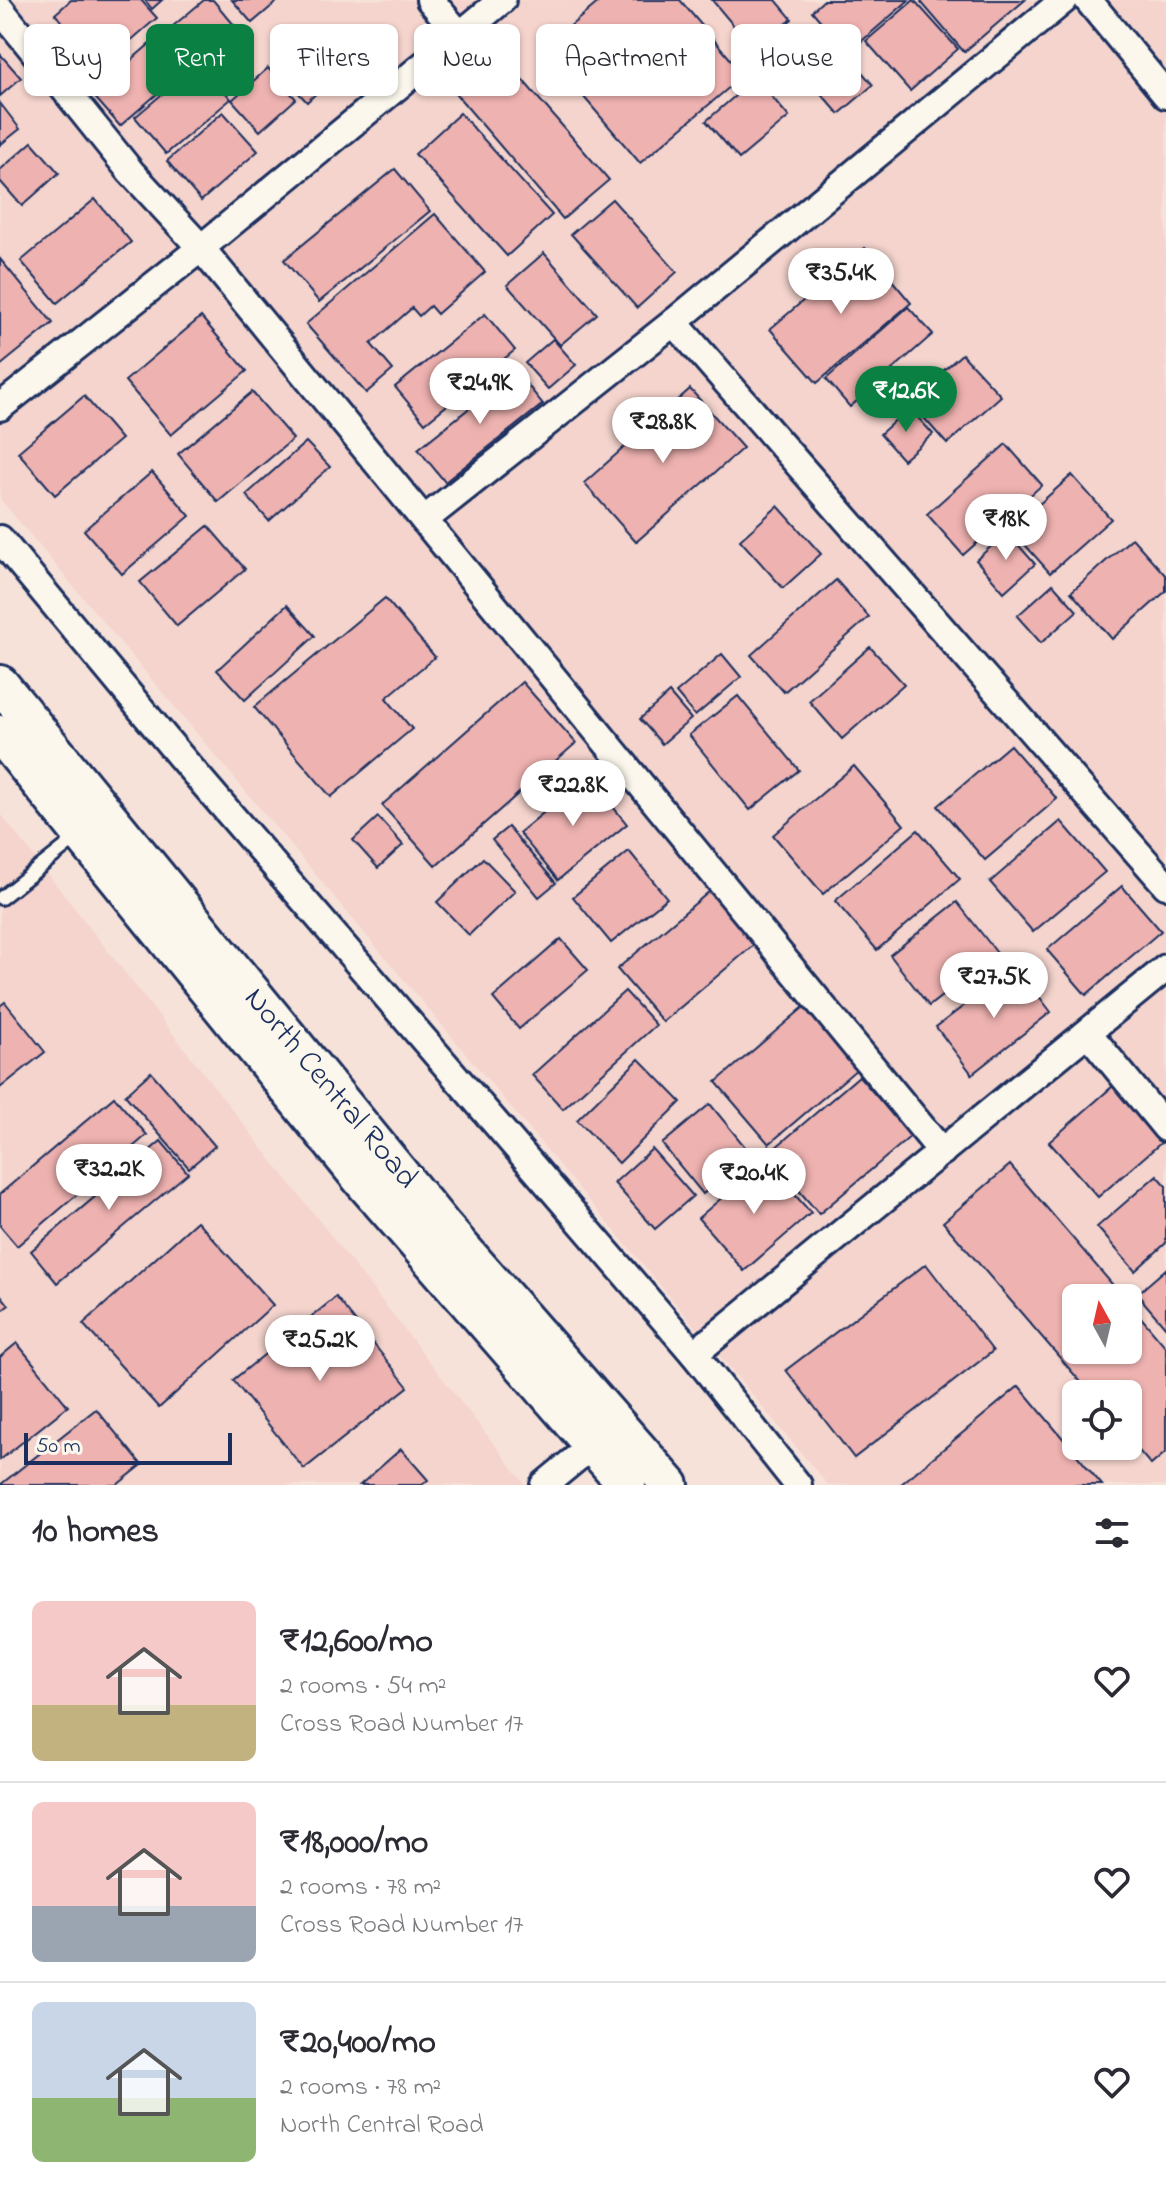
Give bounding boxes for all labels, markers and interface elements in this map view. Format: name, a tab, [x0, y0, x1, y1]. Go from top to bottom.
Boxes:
chip: Buy	[24, 24, 130, 96]
chip: Rent	[146, 24, 254, 96]
chip: Filters	[270, 24, 398, 96]
chip: New	[414, 24, 520, 96]
chip: Apartment	[536, 24, 715, 96]
chip: House	[731, 24, 861, 96]
pin: ₹35.4K	[776, 248, 906, 316]
text: ₹35.4K	[806, 255, 876, 293]
pin: ₹24.9K	[415, 358, 545, 426]
text: ₹24.9K	[448, 365, 512, 403]
pin: ₹12.6K	[841, 366, 971, 434]
text: ₹12.6K	[873, 373, 939, 411]
pin: ₹28.8K	[598, 397, 728, 465]
text: ₹28.8K	[630, 404, 696, 442]
pin: ₹18K	[959, 494, 1053, 562]
text: ₹18K	[983, 501, 1029, 539]
pin: ₹22.8K	[508, 760, 638, 828]
text: ₹22.8K	[538, 767, 608, 805]
pin: ₹27.5K	[929, 952, 1059, 1020]
text: ₹27.5K	[958, 959, 1030, 997]
street label: North Central Road	[231, 978, 429, 1200]
pin: ₹32.2K	[44, 1144, 174, 1212]
pin: ₹20.4K	[689, 1148, 819, 1216]
text: ₹32.2K	[74, 1151, 144, 1189]
text: ₹20.4K	[720, 1155, 788, 1193]
north arrow	[1062, 1284, 1142, 1364]
map controls	[1062, 1284, 1142, 1460]
pin: ₹25.2K	[255, 1315, 385, 1383]
text: ₹25.2K	[283, 1322, 357, 1360]
button: locate	[1062, 1380, 1142, 1460]
scale bar	[24, 1429, 232, 1465]
text: 50 m	[36, 1431, 81, 1463]
text: 10 homes	[32, 1508, 159, 1558]
icon: filters	[1090, 1511, 1134, 1555]
text: ₹12,600/mo	[280, 1618, 433, 1668]
icon: home	[96, 1633, 192, 1729]
icon: heart	[1090, 1659, 1134, 1703]
text: 2 rooms · 54 m²	[280, 1668, 446, 1706]
text: Cross Road Number 17	[280, 1706, 523, 1744]
text: ₹18,000/mo	[280, 1819, 428, 1869]
icon: home	[96, 1834, 192, 1930]
icon: heart	[1090, 1860, 1134, 1904]
text: 2 rooms · 78 m²	[280, 1869, 441, 1907]
text: Cross Road Number 17	[280, 1907, 523, 1945]
text: ₹20,400/mo	[280, 2019, 436, 2069]
icon: home	[96, 2034, 192, 2130]
icon: heart	[1090, 2060, 1134, 2104]
text: 2 rooms · 78 m²	[280, 2069, 441, 2107]
text: North Central Road	[280, 2107, 484, 2145]

